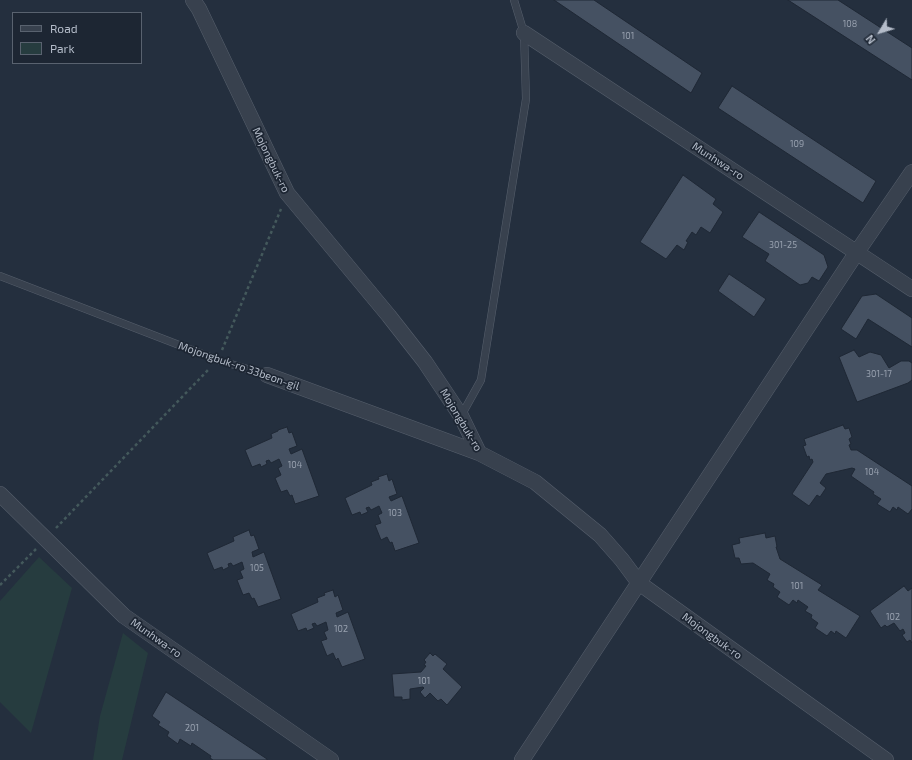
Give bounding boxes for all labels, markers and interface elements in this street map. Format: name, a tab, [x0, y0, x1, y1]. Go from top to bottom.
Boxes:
legend	[12, 12, 142, 64]
north arrow	[860, 12, 900, 52]
house number: 108	[843, 19, 857, 29]
text: Road	[50, 21, 78, 35]
house number: 101	[622, 31, 634, 41]
text: N	[863, 33, 878, 47]
text: Park	[50, 41, 75, 55]
street label: Mojongbuk-ro	[250, 125, 292, 195]
street label: Munhwa-ro	[690, 139, 746, 183]
house number: 109	[790, 139, 804, 149]
house number: 301-25	[769, 240, 797, 250]
street label: Mojongbuk-ro 33beon-gil	[177, 339, 301, 393]
house number: 301-17	[866, 369, 892, 379]
street label: Mojongbuk-ro	[437, 386, 485, 454]
house number: 104	[288, 460, 302, 470]
house number: 104	[865, 467, 879, 477]
house number: 103	[388, 508, 402, 518]
house number: 105	[250, 563, 264, 573]
house number: 101	[791, 581, 803, 591]
street label: Mojongbuk-ro	[680, 610, 744, 662]
house number: 102	[886, 612, 900, 622]
street label: Munhwa-ro	[128, 616, 184, 660]
house number: 102	[334, 624, 348, 634]
house number: 101	[418, 676, 430, 686]
house number: 201	[185, 723, 199, 733]

